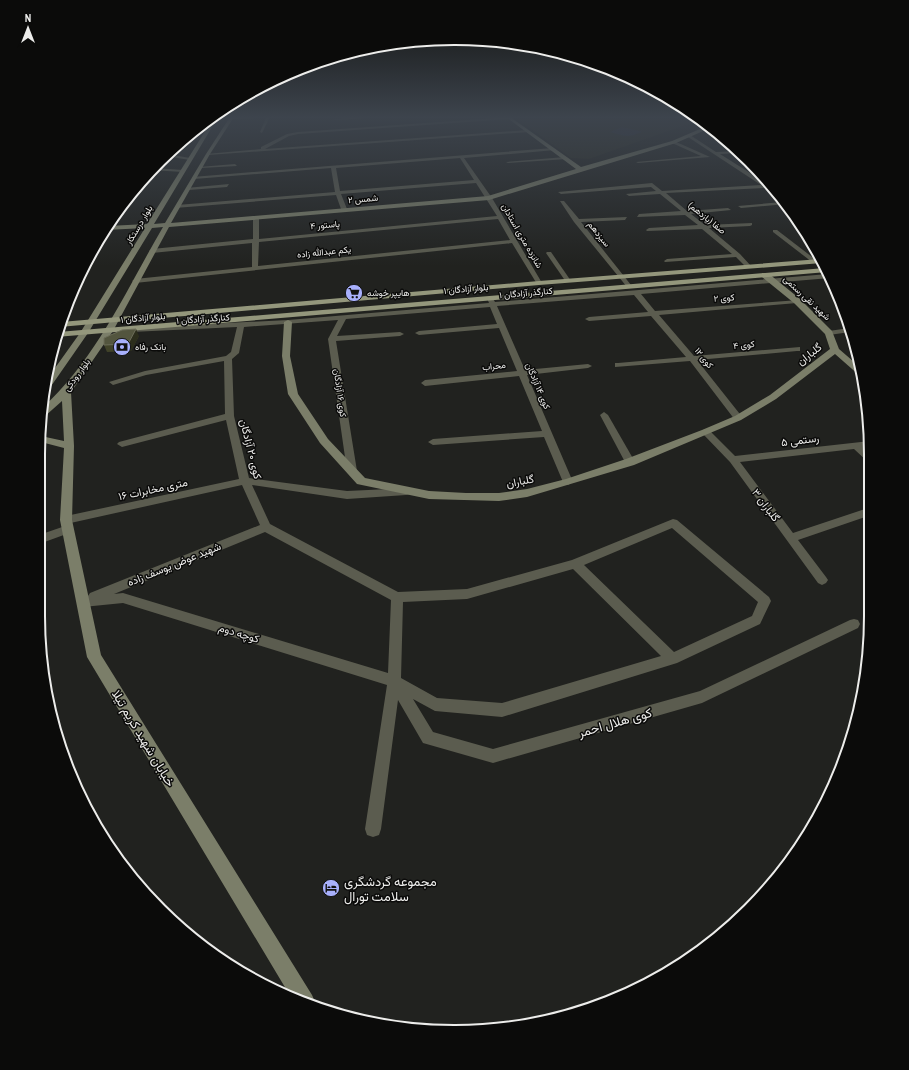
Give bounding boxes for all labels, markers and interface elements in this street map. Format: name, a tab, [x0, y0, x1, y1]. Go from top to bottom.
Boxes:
north arrow	[8, 8, 48, 48]
text: N	[25, 11, 31, 25]
street label: شمس ۲	[347, 192, 379, 206]
street label: صفا (یازدهم)	[686, 199, 729, 237]
street label: شانزده متری استادان	[499, 202, 545, 270]
street label: بلوار درستکار	[122, 203, 156, 248]
street label: پاستور ۴	[310, 218, 341, 232]
street label: سیزدهم	[585, 219, 613, 249]
street label: یکم عبدالله زاده	[296, 243, 352, 261]
street label: شهید نقی رستمی	[781, 273, 833, 323]
street label: بلوار آزادگان ۱	[443, 281, 489, 297]
supermarket icon: هایپر خوشه	[344, 283, 364, 303]
street label: کنارگذر آزادگان ۱	[499, 285, 553, 301]
place label: هایپر خوشه	[367, 287, 410, 299]
street label: کوی ۲	[713, 291, 735, 305]
street label: بلوار آزادگان ۱	[120, 310, 166, 326]
street label: کنارگذر آزادگان ۱	[176, 311, 230, 327]
bank icon: بانک رفاه	[112, 337, 132, 357]
street label: کوی ۴	[733, 338, 755, 352]
street label: گلباران	[794, 340, 824, 368]
place label: بانک رفاه	[135, 341, 167, 353]
street label: کوی ۱۲	[692, 345, 716, 371]
street label: بلوار رودکی	[61, 356, 93, 394]
street label: محراب	[482, 359, 507, 373]
street label: کوی ۱۴ آزادگان	[523, 361, 553, 411]
street label: کوی ۱۶ آزادگان	[331, 368, 349, 418]
street label: کوی ۲۰ آزادگان	[237, 418, 265, 481]
street label: رستمی ۵	[780, 431, 820, 449]
street label: گلباران	[505, 471, 535, 491]
street label: ۱۶ متری مخابرات	[117, 475, 189, 503]
street label: گلباران ۳	[749, 486, 783, 524]
street label: شهید عوض یوسف زاده	[125, 539, 223, 589]
street label: کوچه دوم	[217, 620, 261, 647]
street label: خیابان شهید کریم تیلا	[108, 687, 179, 790]
street label: کوی هلال احمر	[575, 704, 654, 741]
place label: مجموعه گردشگری سلامت تورال	[344, 873, 437, 905]
hotel icon: مجموعه گردشگری سلامت تورال	[321, 878, 341, 898]

